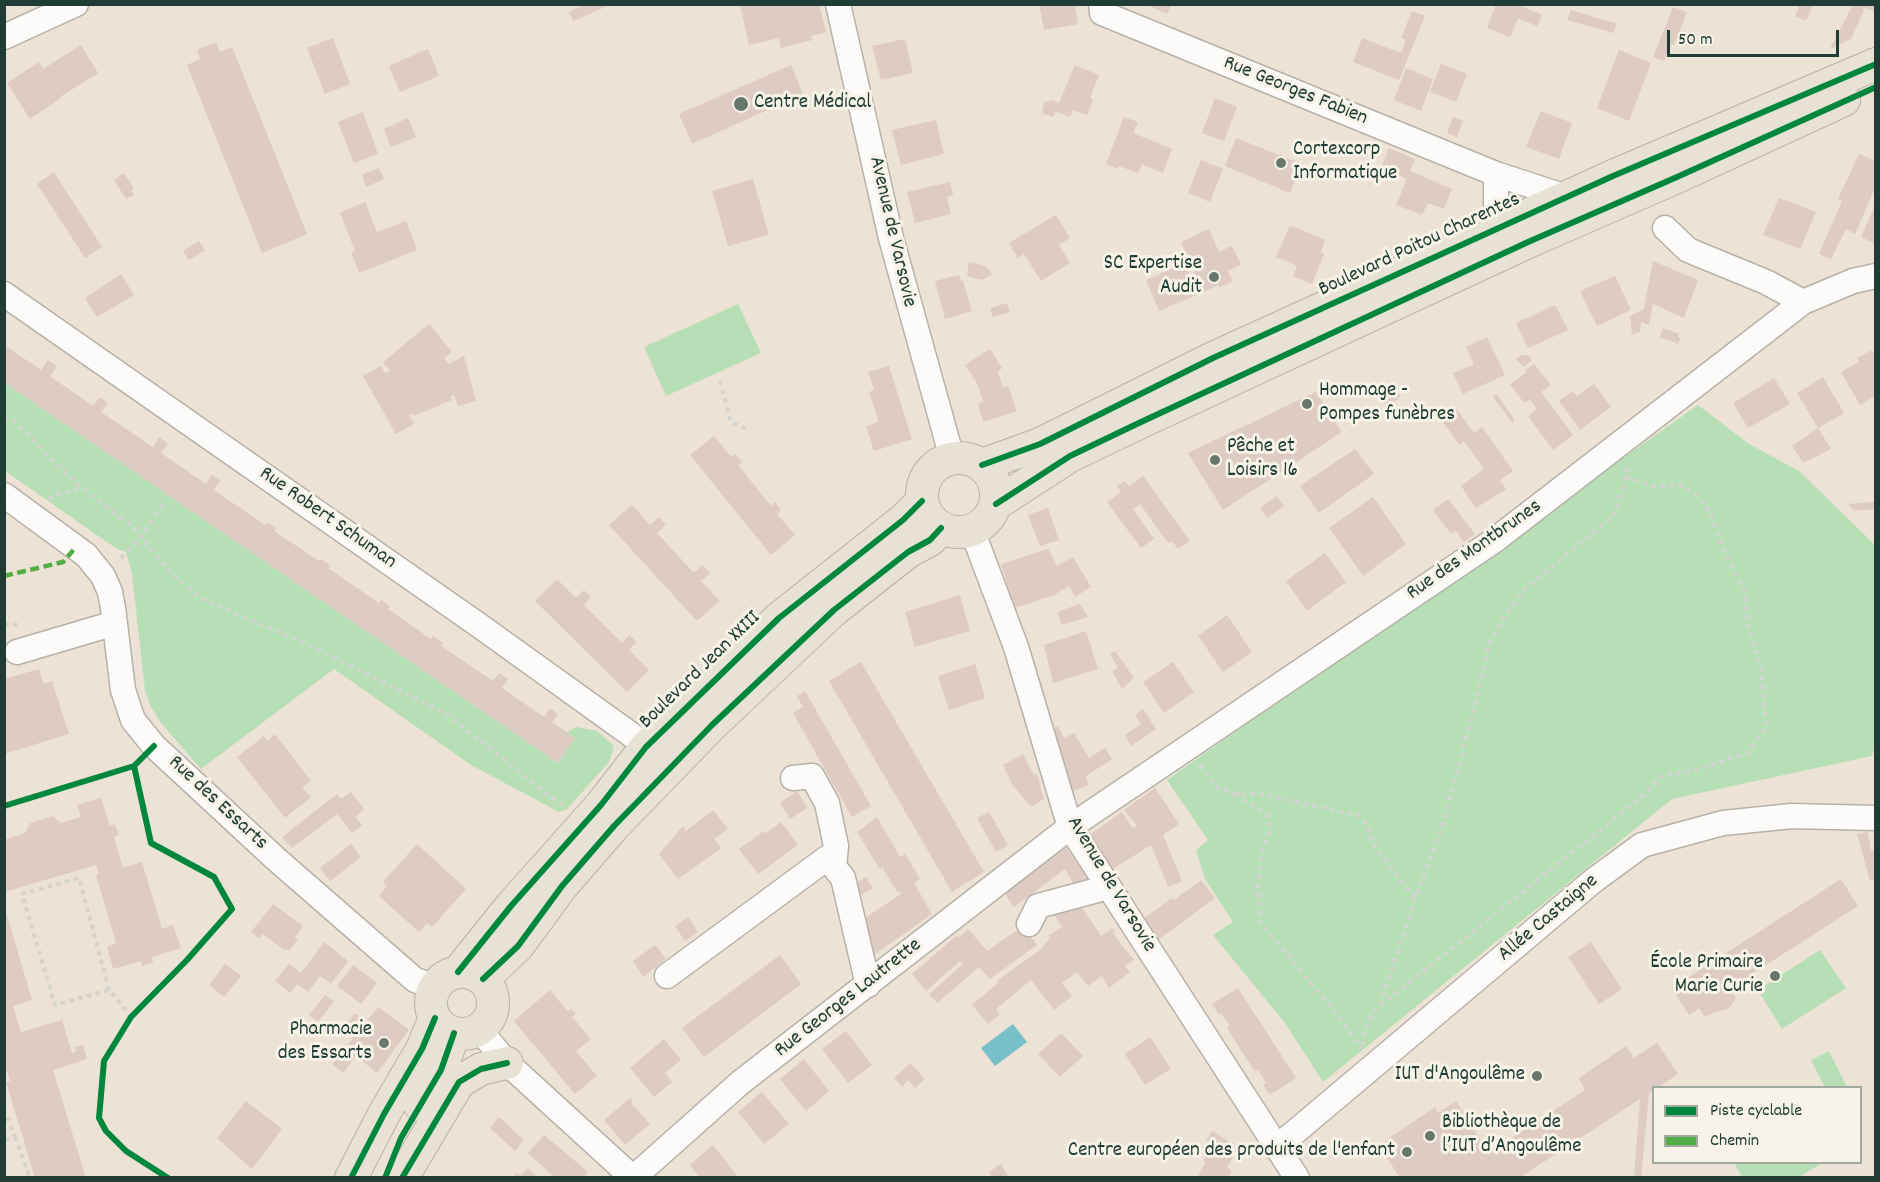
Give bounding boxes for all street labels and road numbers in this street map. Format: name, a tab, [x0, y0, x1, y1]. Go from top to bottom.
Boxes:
street label: Rue Georges Fabien	[1219, 52, 1371, 132]
street label: Avenue de Varsovie	[861, 154, 921, 310]
street label: Boulevard Poitou Charentes	[1315, 188, 1525, 304]
street label: Rue Robert Schuman	[253, 462, 401, 576]
street label: Rue des Montbrunes	[1403, 495, 1547, 607]
street label: Boulevard Jean XXIII	[635, 607, 767, 735]
street label: Rue des Essarts	[162, 751, 272, 857]
street label: Avenue de Varsovie	[1060, 813, 1160, 957]
street label: Allée Castaigne	[1494, 870, 1604, 968]
street label: Rue Georges Lautrette	[771, 934, 927, 1064]

